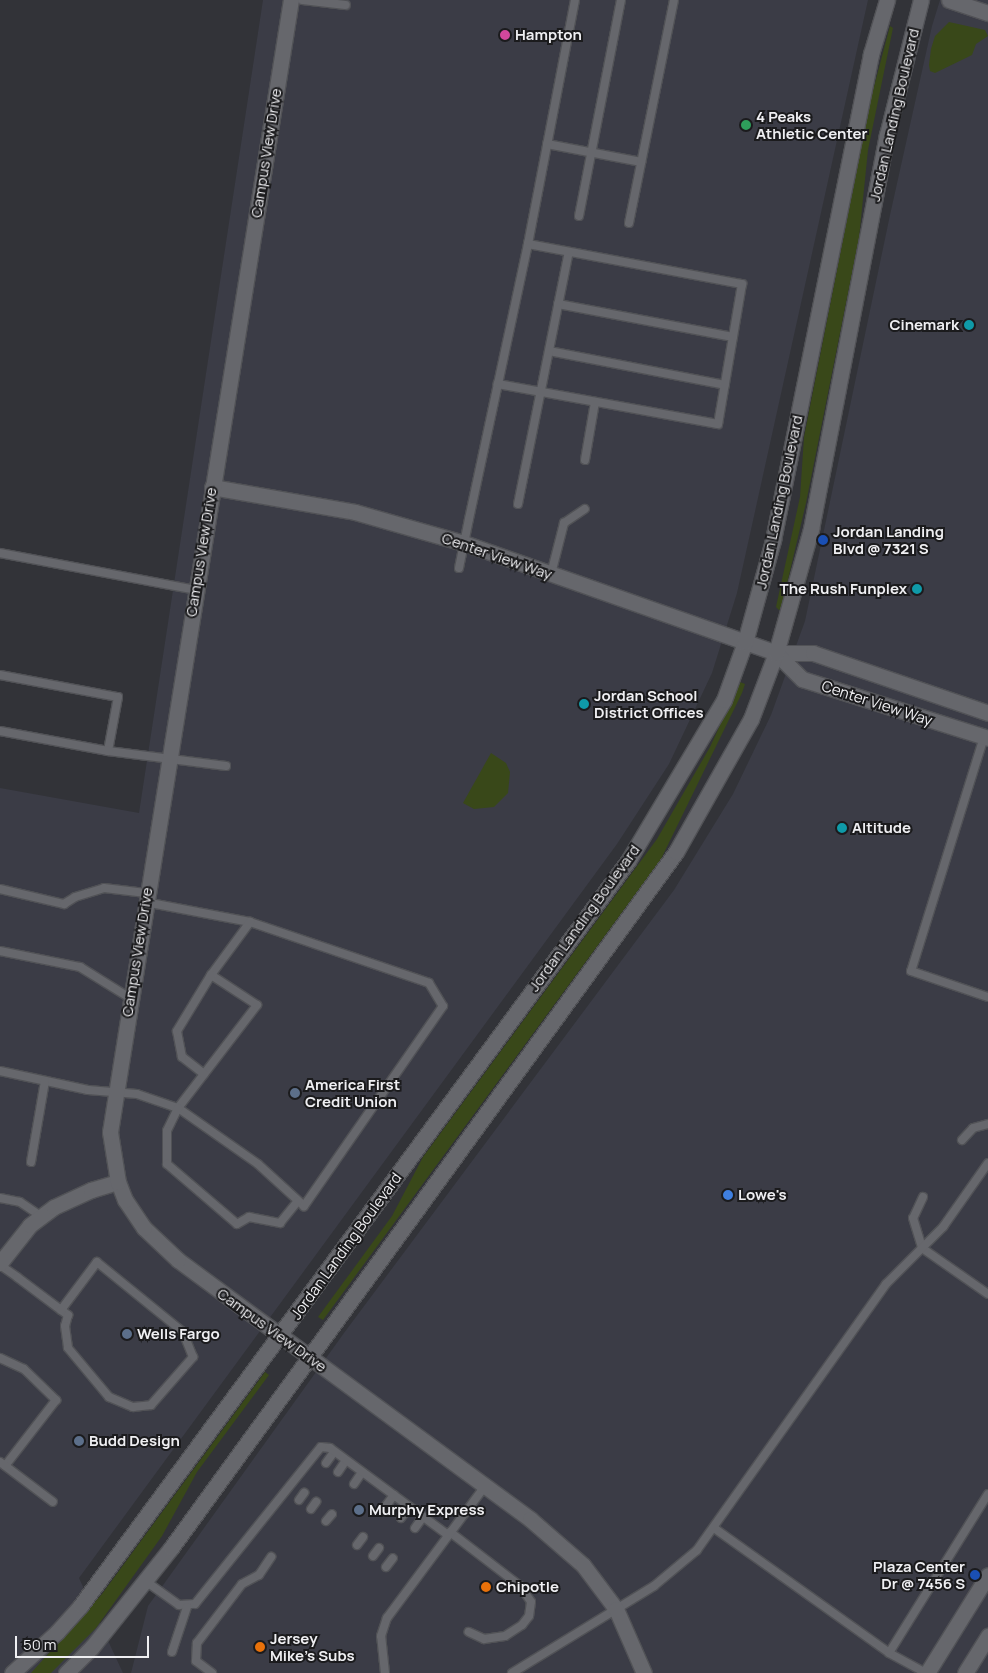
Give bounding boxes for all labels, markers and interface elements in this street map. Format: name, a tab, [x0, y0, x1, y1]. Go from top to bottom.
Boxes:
place label: Hampton	[515, 26, 582, 44]
street label: Jordan Landing Boulevard	[865, 27, 923, 203]
marker: Hampton	[499, 29, 511, 41]
street label: Campus View Drive	[247, 87, 285, 219]
place label: 4 Peaks Athletic Center	[756, 107, 868, 142]
marker: 4 Peaks Athletic Center	[740, 119, 752, 131]
place label: Cinemark	[889, 316, 959, 334]
marker: Cinemark	[963, 319, 975, 331]
street label: Jordan Landing Boulevard	[752, 414, 806, 590]
street label: Campus View Drive	[182, 486, 220, 618]
place label: Jordan Landing Blvd @ 7321 S	[833, 522, 944, 557]
street label: Center View Way	[439, 529, 555, 583]
marker: Jordan Landing Blvd @ 7321 S	[817, 534, 829, 546]
place label: The Rush Funplex	[780, 580, 907, 598]
marker: The Rush Funplex	[911, 583, 923, 595]
street label: Center View Way	[819, 677, 935, 729]
place label: Jordan School District Offices	[594, 686, 704, 721]
marker: Jordan School District Offices	[578, 698, 590, 710]
place label: Altitude	[852, 819, 911, 837]
marker: Altitude	[836, 822, 848, 834]
street label: Jordan Landing Boulevard	[525, 841, 643, 995]
street label: Campus View Drive	[118, 886, 156, 1018]
place label: America First Credit Union	[305, 1075, 400, 1110]
marker: America First Credit Union	[289, 1087, 301, 1099]
street label: Jordan Landing Boulevard	[287, 1169, 405, 1323]
place label: Lowe's	[738, 1186, 787, 1204]
marker: Lowe's	[722, 1189, 734, 1201]
street label: Campus View Drive	[214, 1284, 330, 1376]
place label: Wells Fargo	[137, 1325, 220, 1343]
marker: Wells Fargo	[121, 1328, 133, 1340]
place label: Budd Design	[89, 1432, 180, 1450]
marker: Budd Design	[73, 1435, 85, 1447]
place label: Murphy Express	[369, 1501, 485, 1519]
marker: Murphy Express	[353, 1504, 365, 1516]
place label: Plaza Center Dr @ 7456 S	[873, 1557, 965, 1592]
marker: Plaza Center Dr @ 7456 S	[969, 1569, 981, 1581]
place label: Chipotle	[496, 1578, 559, 1596]
marker: Chipotle	[480, 1581, 492, 1593]
scale bar	[18, 1626, 151, 1658]
place label: Jersey Mike's Subs	[270, 1629, 354, 1664]
text: 50 m	[23, 1634, 57, 1655]
marker: Jersey Mike's Subs	[254, 1641, 266, 1653]

